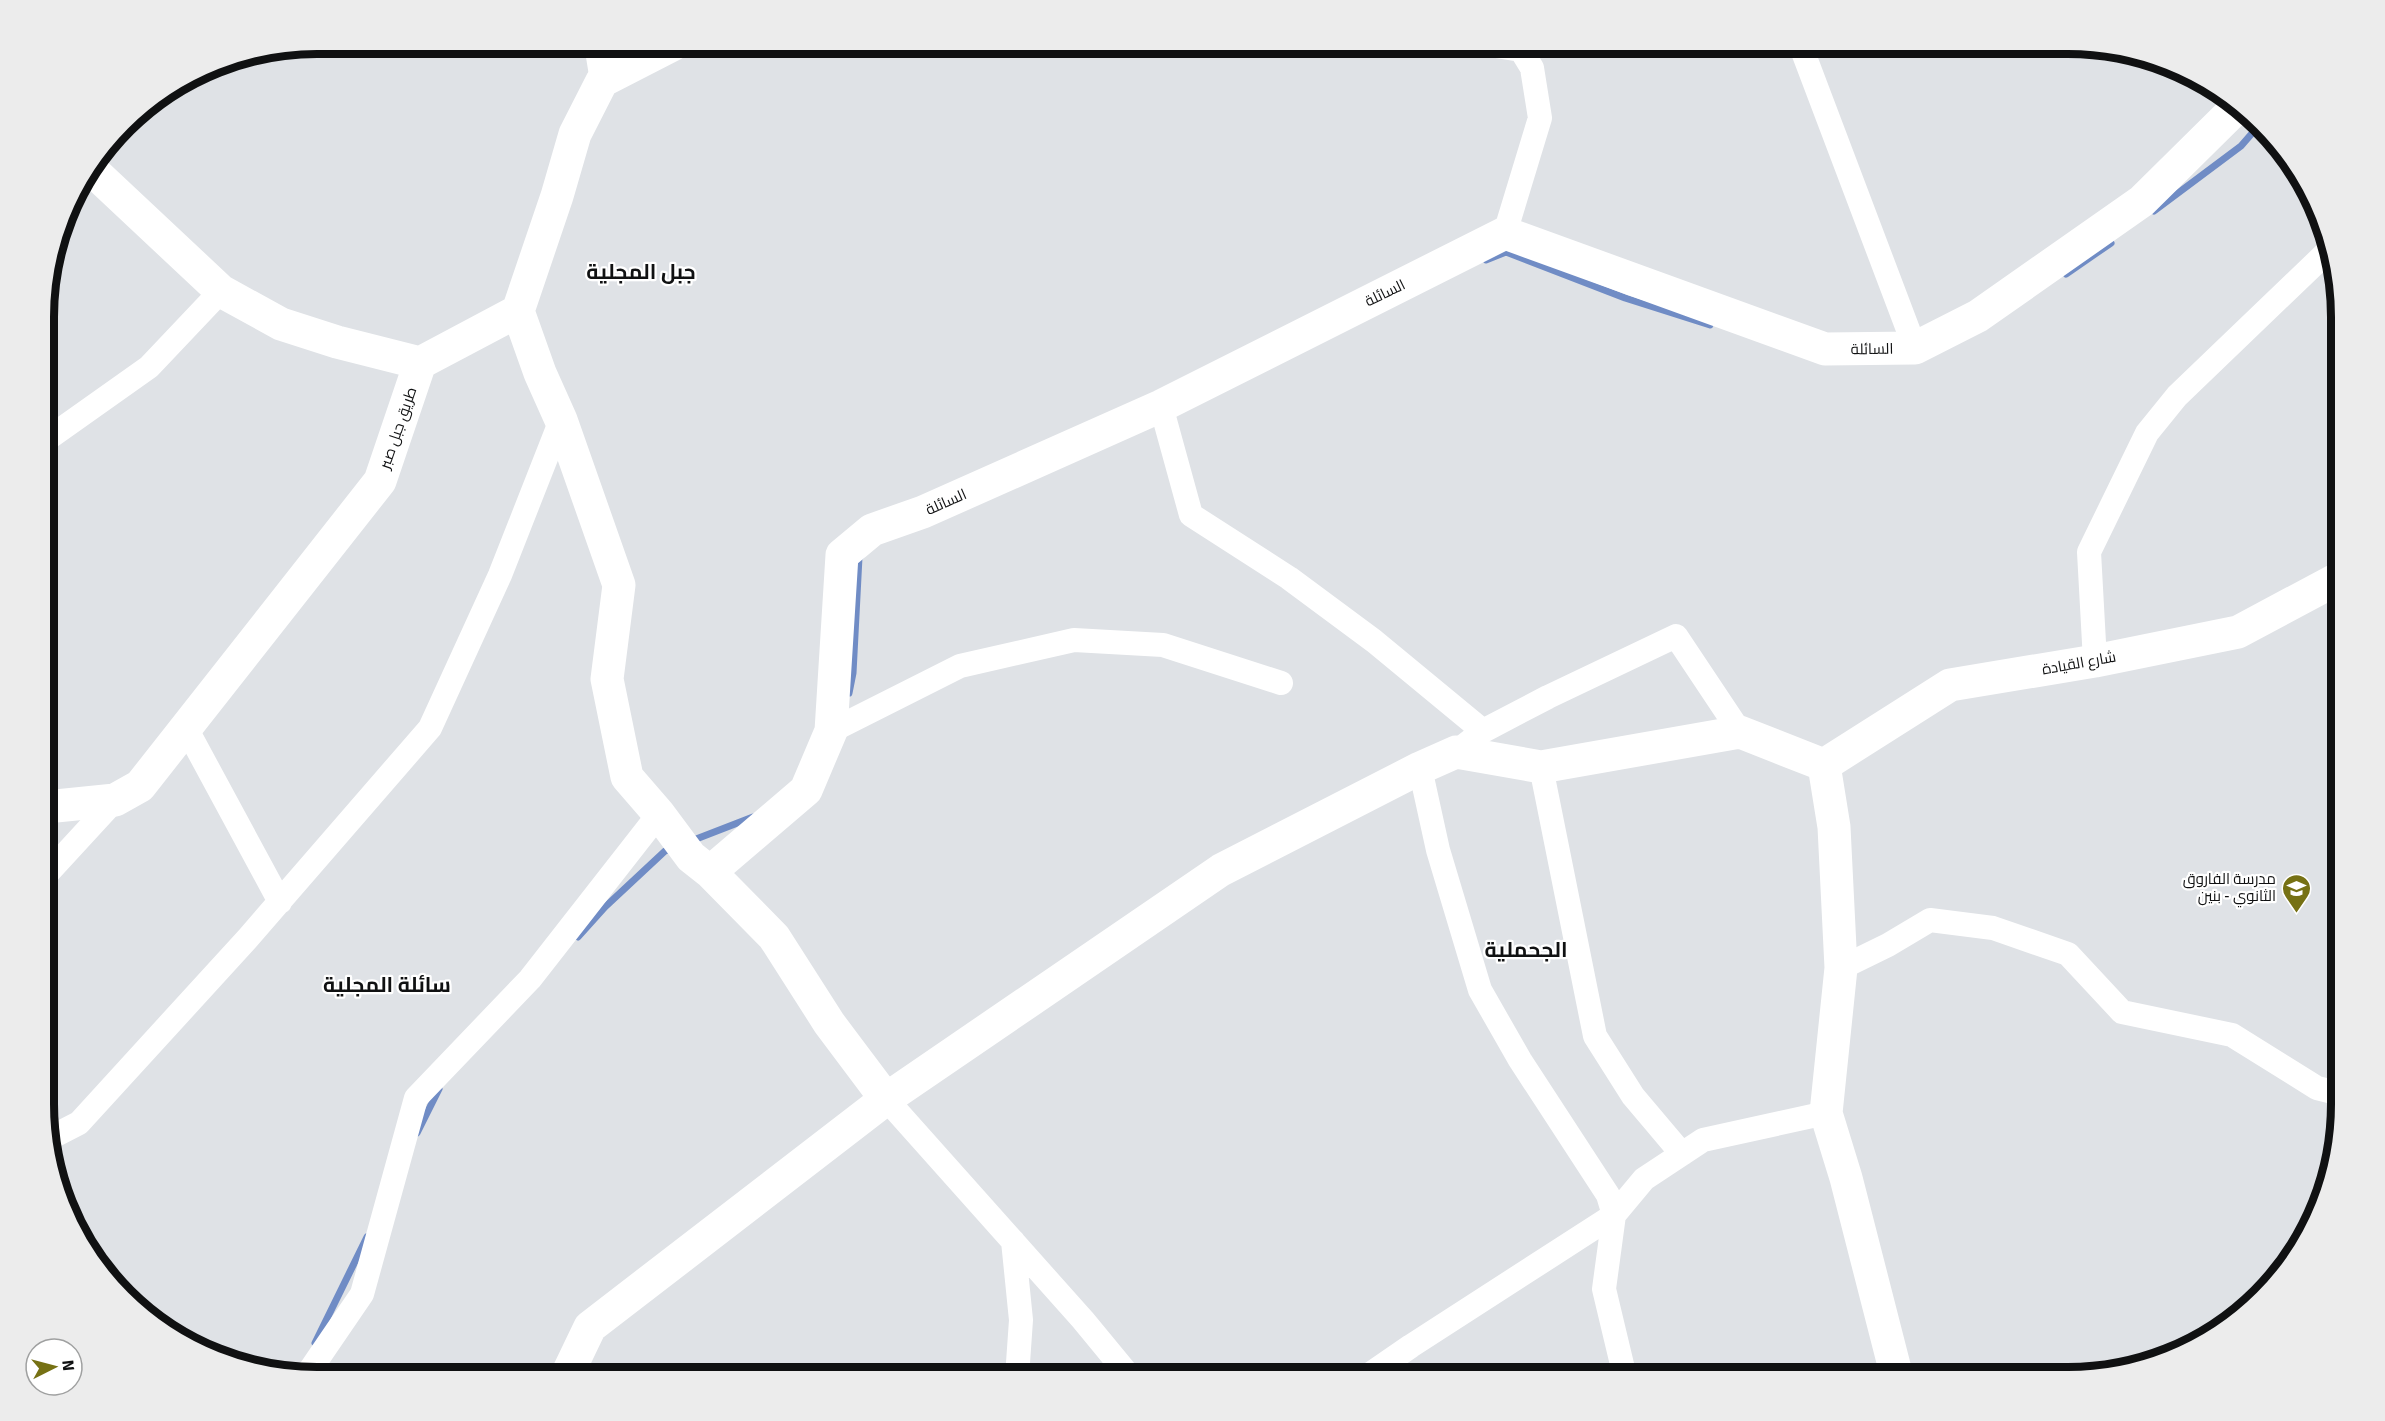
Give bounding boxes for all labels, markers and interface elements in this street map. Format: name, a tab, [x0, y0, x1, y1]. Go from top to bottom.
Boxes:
district label: جبل المجلية	[586, 259, 696, 285]
street label: السائلة	[1362, 276, 1408, 310]
street label: السائلة	[1850, 340, 1894, 358]
street label: طريق جبل صبر	[375, 385, 421, 473]
street label: السائلة	[923, 485, 969, 519]
street label: شارع القيادة	[2041, 648, 2118, 680]
place label: مدرسة الفاروق الثانوي - بنين	[2183, 870, 2276, 908]
school or university icon: مدرسة الفاروق الثانوي - بنين	[2281, 872, 2313, 914]
district label: الجحملية	[1484, 937, 1568, 963]
district label: سائلة المجلية	[323, 972, 451, 998]
north arrow	[24, 1337, 84, 1397]
text: N	[57, 1359, 78, 1372]

